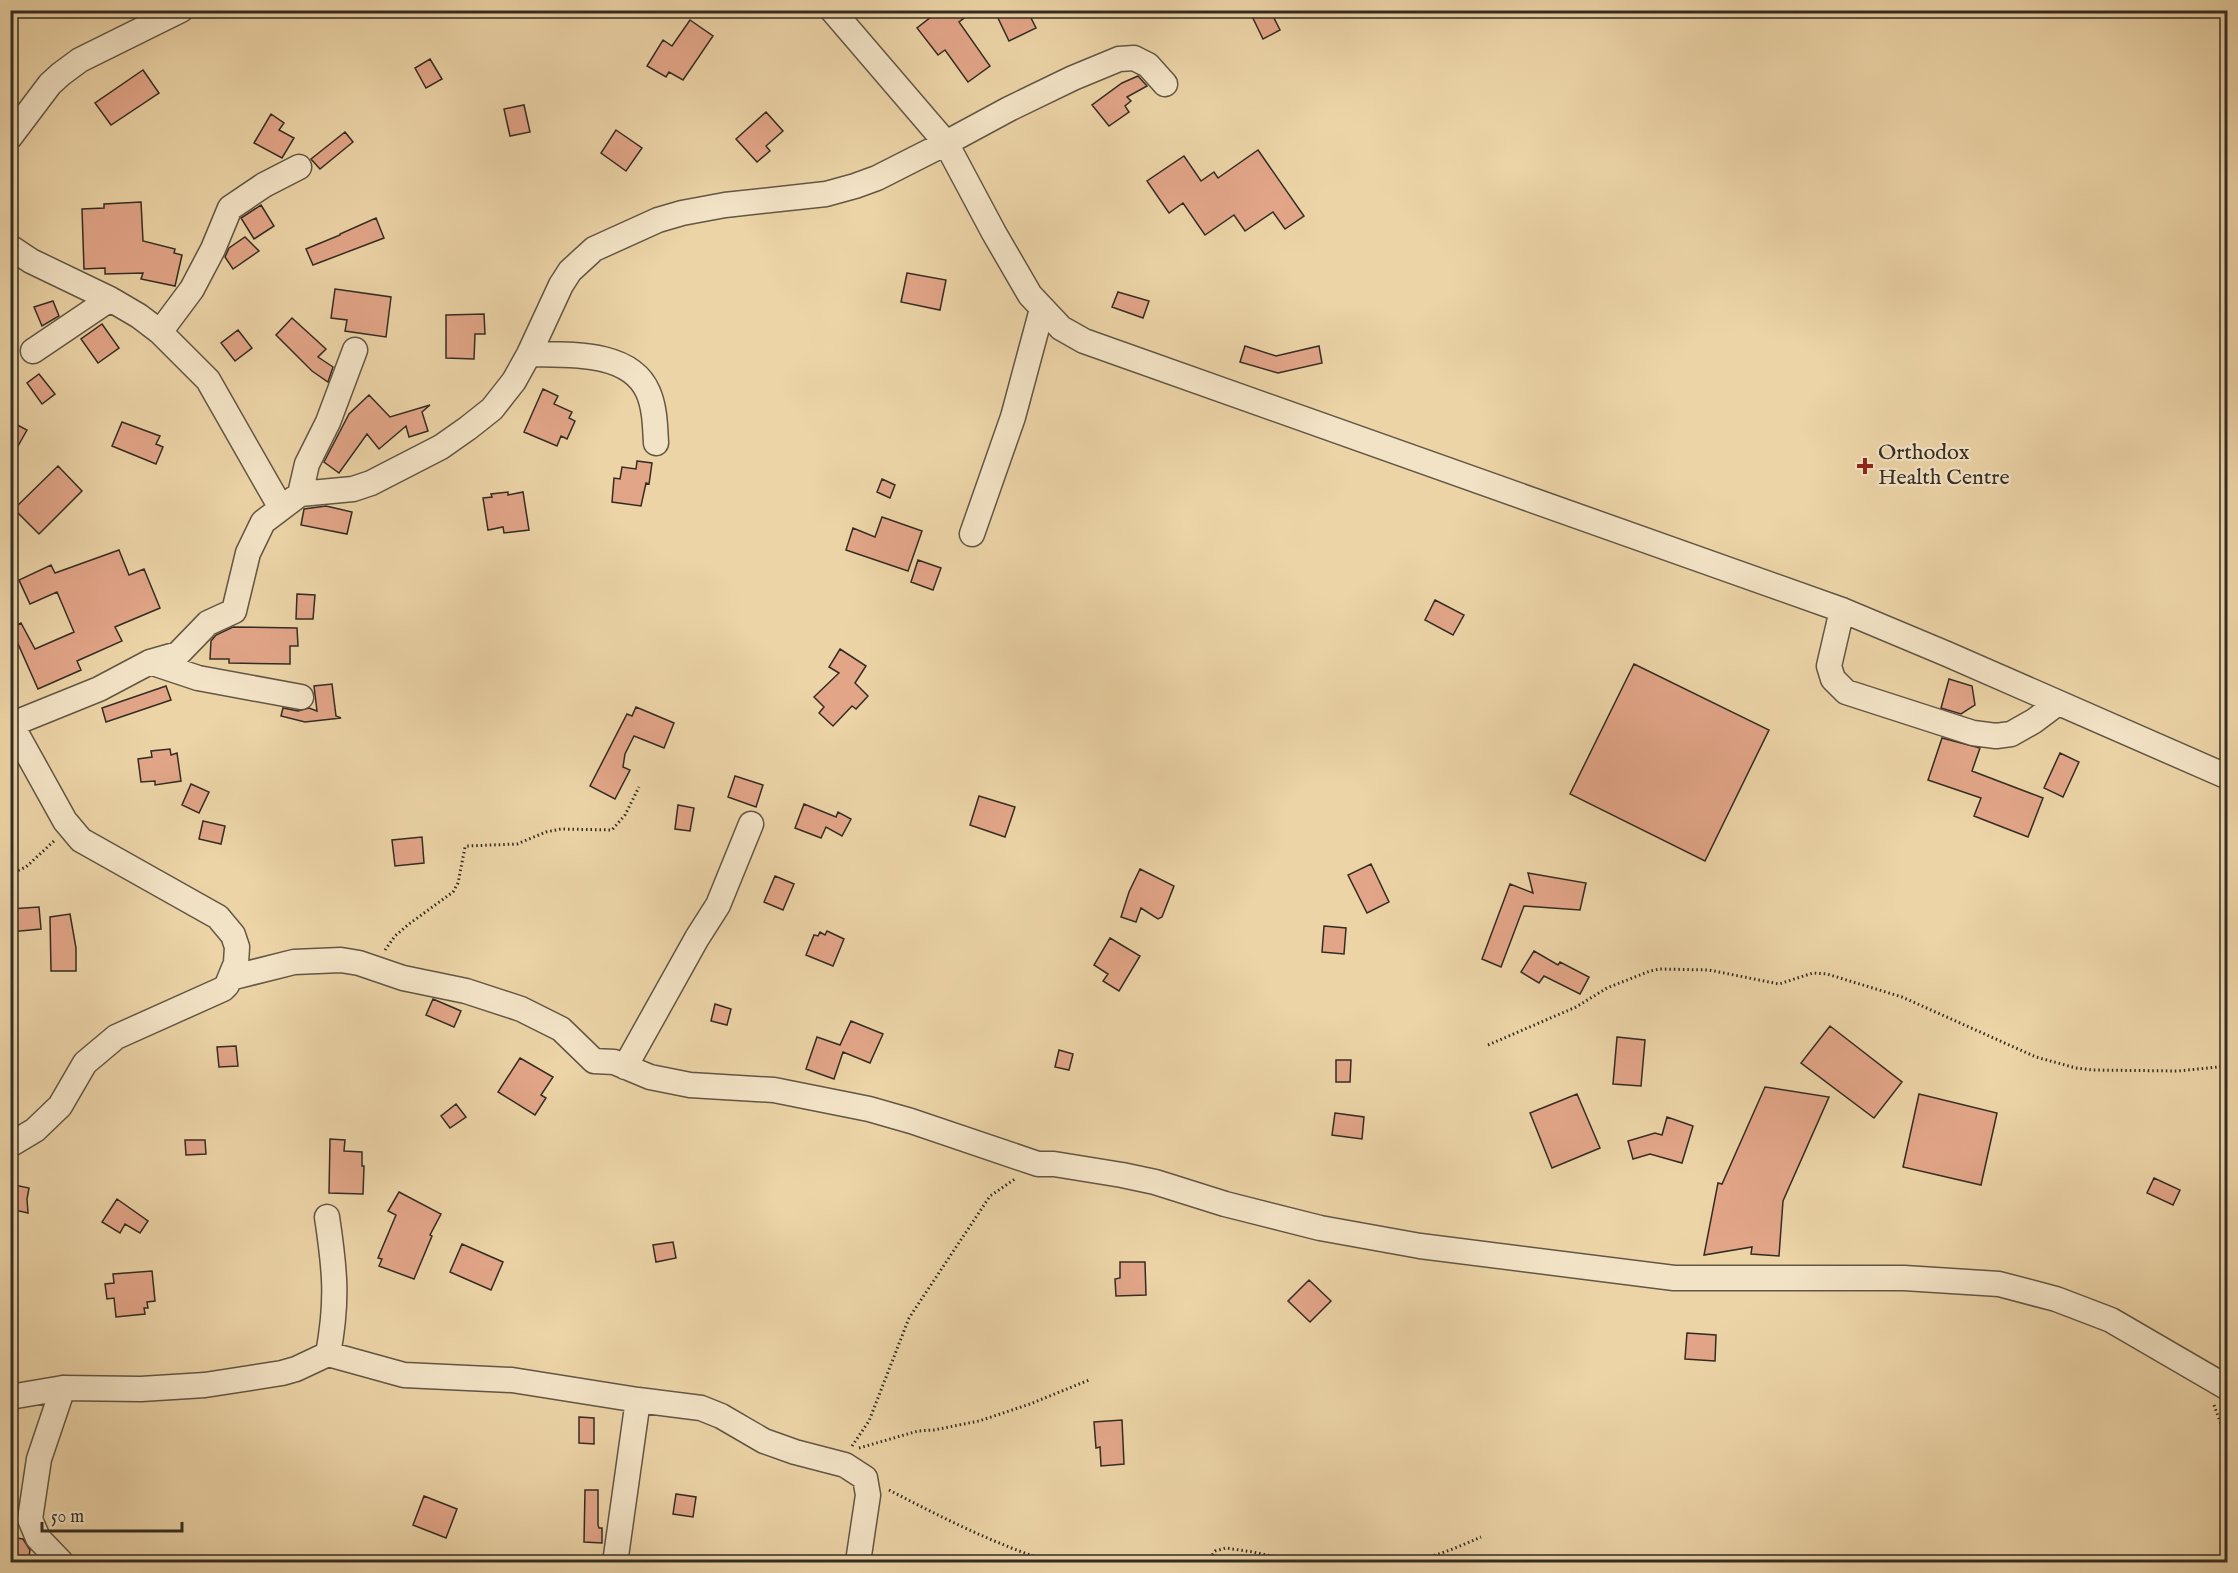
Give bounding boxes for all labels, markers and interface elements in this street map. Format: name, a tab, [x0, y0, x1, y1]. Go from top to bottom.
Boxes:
place label: Orthodox Health Centre	[1878, 439, 2010, 492]
marker: Orthodox Health Centre	[1856, 457, 1874, 475]
scale bar	[42, 1495, 182, 1533]
text: 50 m	[51, 1506, 84, 1529]

